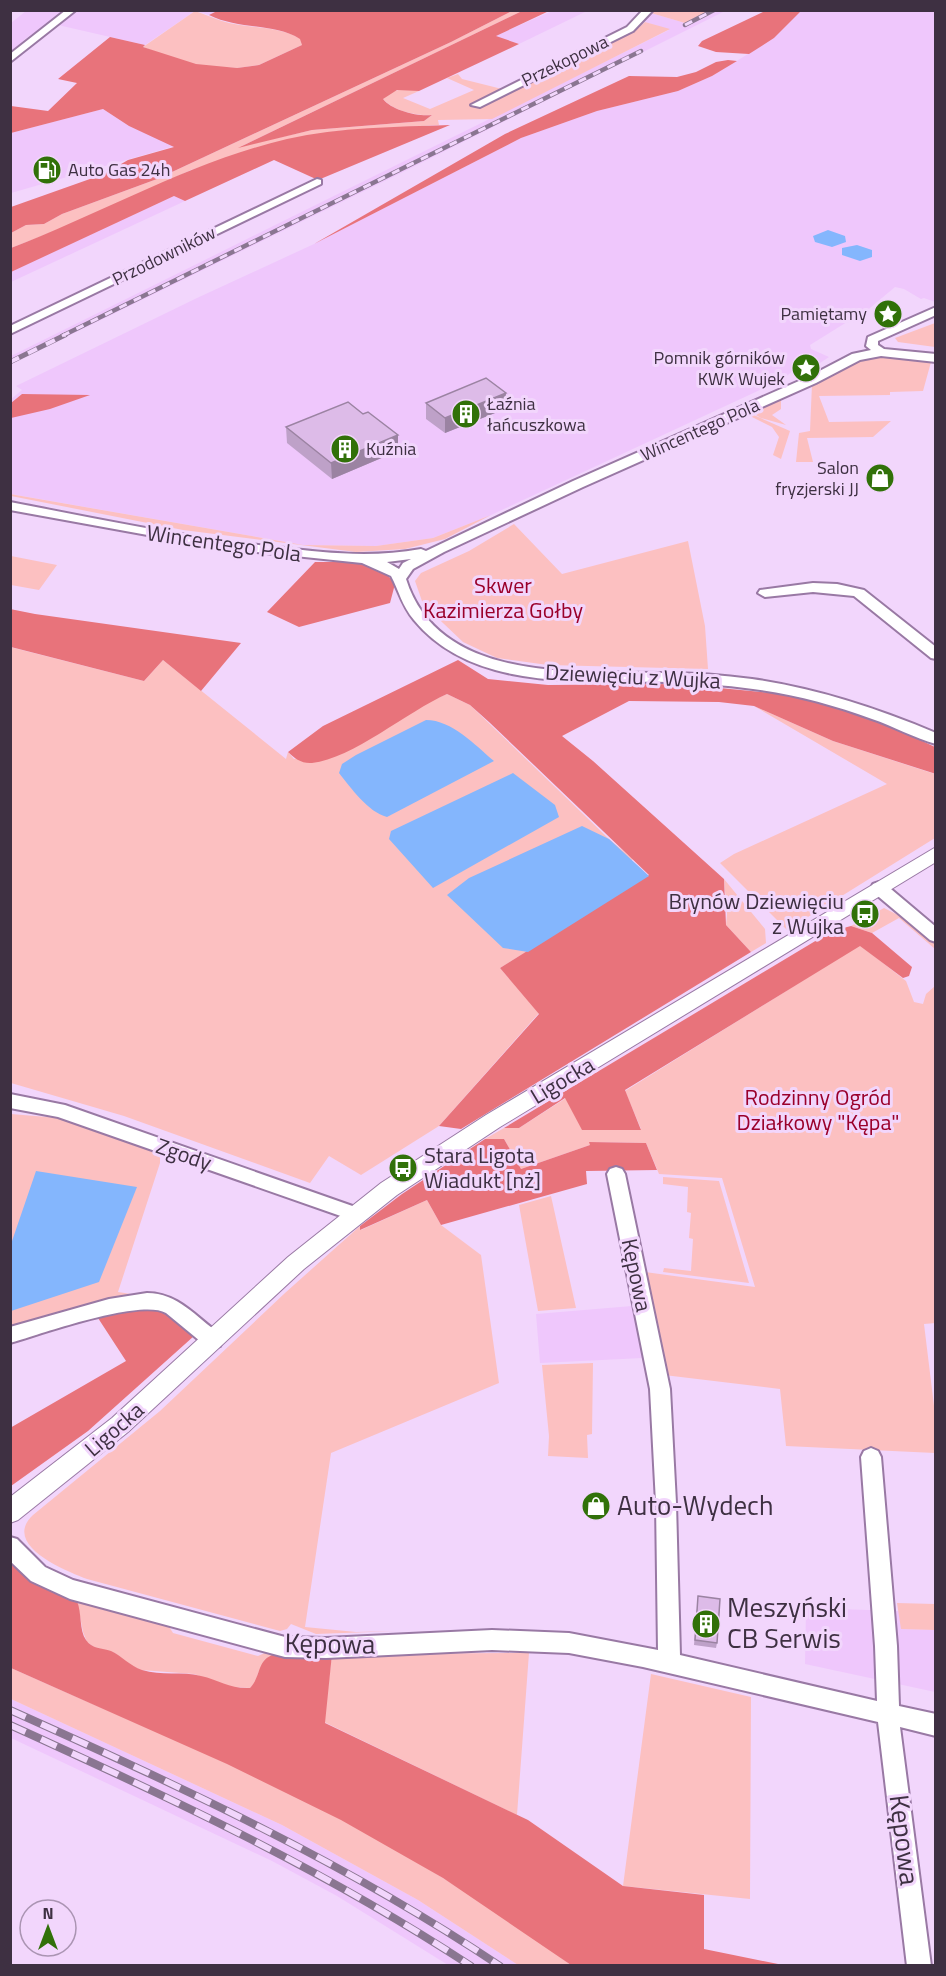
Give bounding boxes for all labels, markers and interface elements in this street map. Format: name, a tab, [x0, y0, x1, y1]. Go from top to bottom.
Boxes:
street label: Przekopowa	[517, 28, 613, 93]
fuel station icon: Auto Gas 24h	[31, 154, 63, 186]
place label: Auto Gas 24h	[68, 156, 170, 183]
street label: Przodowników	[107, 219, 220, 292]
place icon: Pamiętamy	[872, 298, 904, 330]
place label: Pamiętamy	[780, 300, 867, 327]
place label: Pomnik górników KWK Wujek	[654, 344, 785, 392]
place icon: Pomnik górników KWK Wujek	[790, 352, 822, 384]
place label: Łaźnia łańcuszkowa	[486, 390, 586, 438]
street label: Wincentego Pola	[636, 391, 763, 468]
building icon: Łaźnia łańcuszkowa	[450, 398, 482, 430]
building icon: Kuźnia	[329, 433, 361, 465]
place label: Kuźnia	[366, 435, 416, 462]
place label: Salon fryzjerski JJ	[775, 454, 859, 502]
shop icon: Salon fryzjerski JJ	[864, 462, 896, 494]
street label: Wincentego Pola	[145, 515, 303, 571]
park label: Skwer Kazimierza Gołby	[423, 568, 583, 627]
street label: Dziewięciu z Wujka	[544, 654, 722, 698]
place label: Brynów Dziewięciu z Wujka	[668, 884, 844, 943]
bus stop icon: Brynów Dziewięciu z Wujka	[849, 898, 881, 930]
street label: Ligocka	[524, 1048, 600, 1112]
park label: Rodzinny Ogród Działkowy "Kępa"	[736, 1080, 900, 1139]
street label: Zgody	[152, 1129, 217, 1179]
place label: Stara Ligota Wiadukt [nż]	[424, 1138, 541, 1197]
bus stop icon: Stara Ligota Wiadukt [nż]	[387, 1152, 419, 1184]
street label: Kępowa	[613, 1235, 661, 1315]
street label: Ligocka	[77, 1393, 151, 1465]
place label: Auto-Wydech	[617, 1484, 773, 1525]
shop icon: Auto-Wydech	[580, 1490, 612, 1522]
place label: Meszyński CB Serwis	[727, 1586, 847, 1658]
building icon: Meszyński CB Serwis	[690, 1608, 722, 1640]
street label: Kępowa	[284, 1621, 376, 1664]
street label: Kępowa	[880, 1792, 931, 1888]
north arrow	[18, 1898, 78, 1958]
text: N	[42, 1901, 54, 1925]

